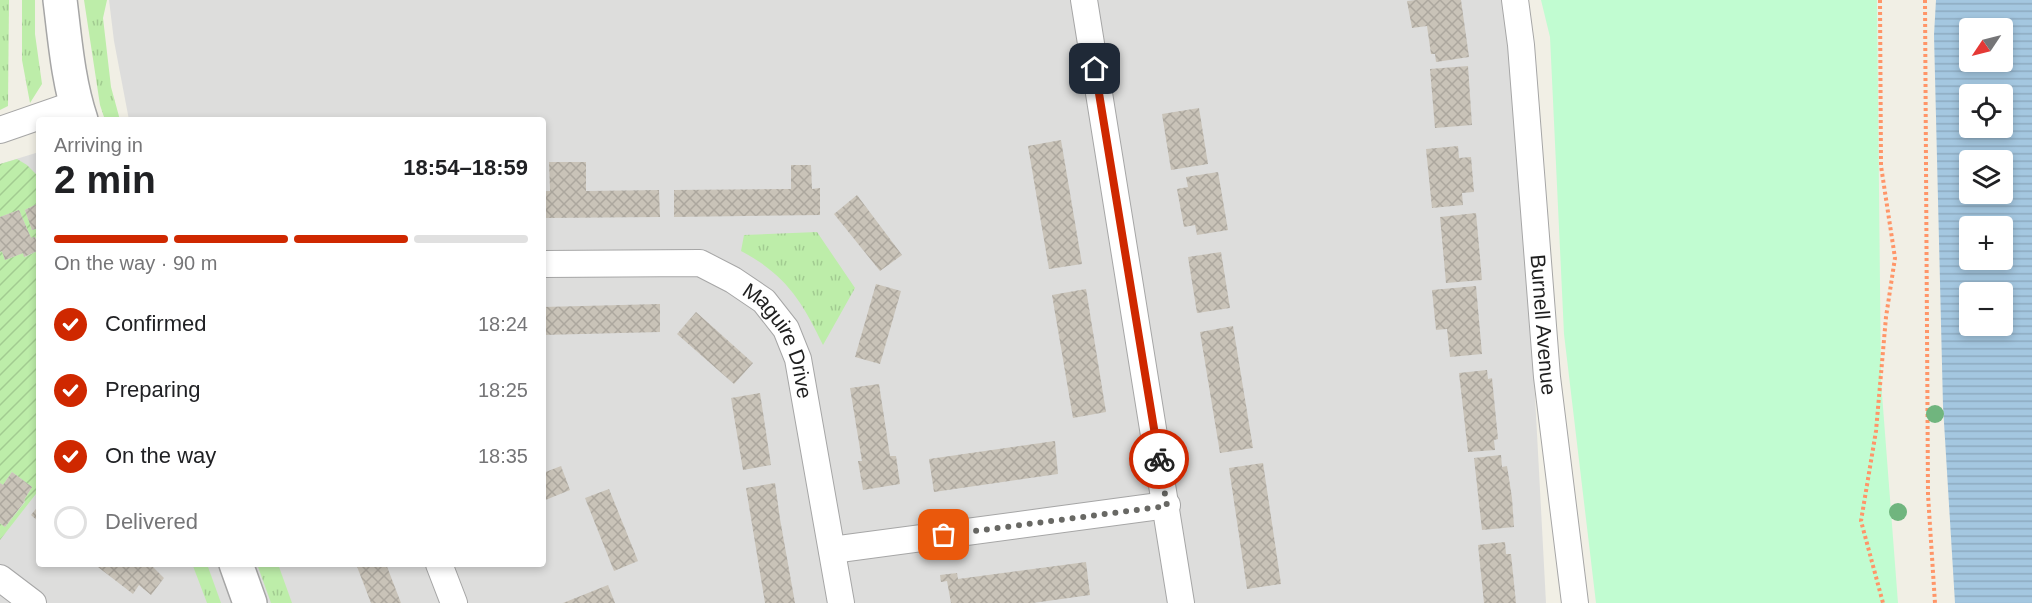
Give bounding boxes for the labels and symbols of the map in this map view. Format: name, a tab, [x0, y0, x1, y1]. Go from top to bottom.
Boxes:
north arrow	[1959, 18, 2013, 72]
pin	[1069, 43, 1120, 94]
street label: Burnell Avenue	[1526, 254, 1561, 396]
street label: Maguire Drive	[739, 278, 817, 400]
courier	[1129, 429, 1189, 489]
pin	[918, 509, 969, 560]

